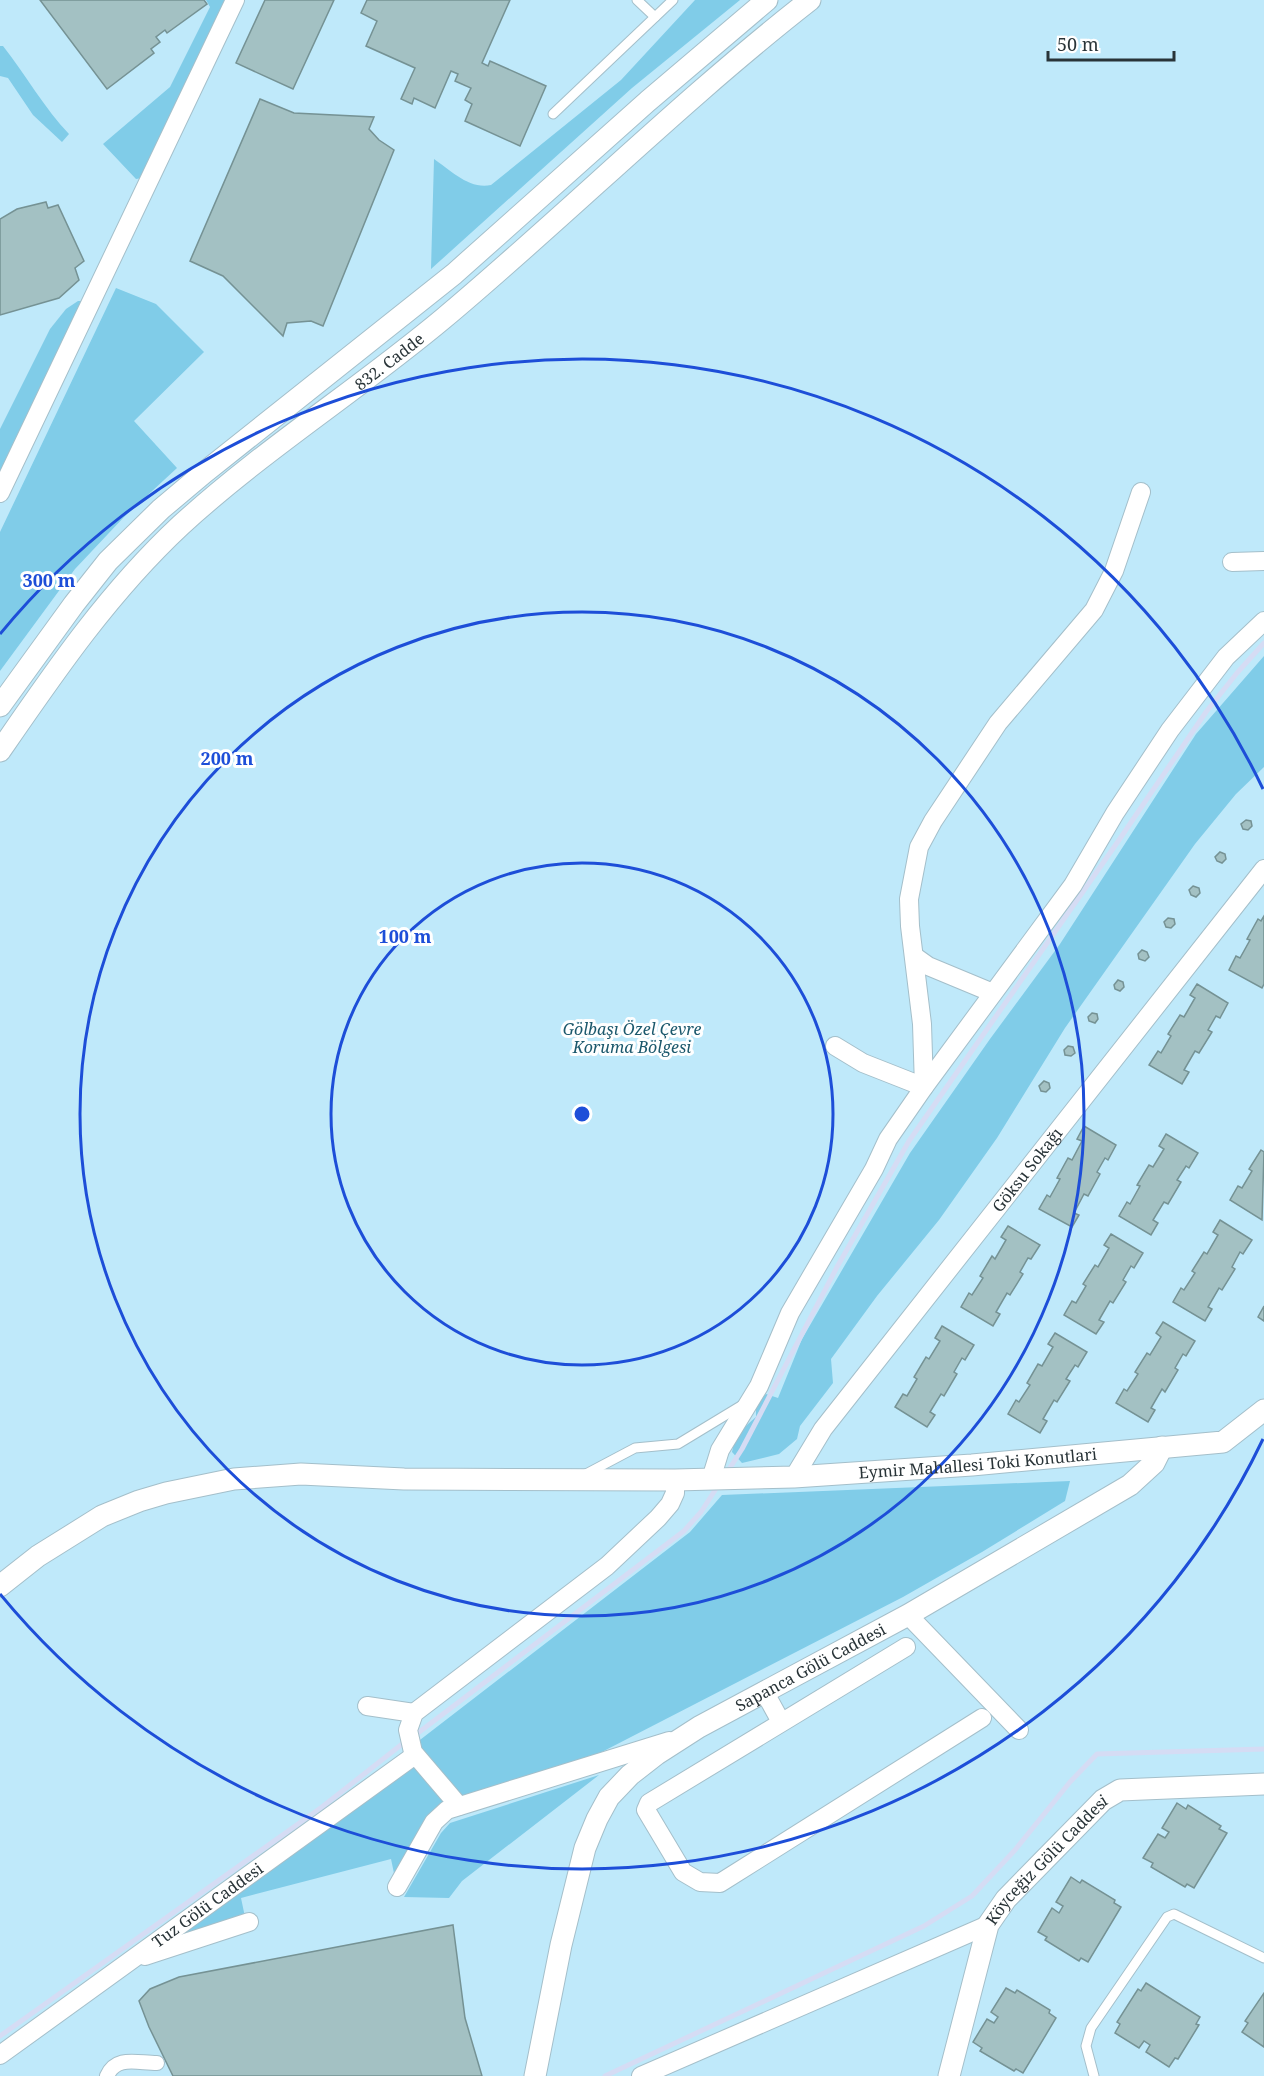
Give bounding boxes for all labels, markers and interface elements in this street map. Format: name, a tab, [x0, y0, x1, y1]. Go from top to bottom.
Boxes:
scale bar	[1048, 24, 1174, 62]
text: 50 m	[1057, 32, 1099, 56]
street label: 832. Cadde	[350, 328, 429, 395]
text: 300 m	[23, 568, 76, 592]
text: 200 m	[201, 746, 254, 770]
text: 100 m	[379, 924, 432, 948]
park label: Gölbaşı Özel Çevre Koruma Bölgesi	[563, 1018, 701, 1058]
centre of rings	[572, 1104, 592, 1124]
street label: Göksu Sokağı	[987, 1123, 1067, 1217]
street label: Eymir Mahallesi Toki Konutlari	[858, 1443, 1098, 1484]
street label: Sapanca Gölü Caddesi	[732, 1618, 889, 1716]
street label: Köyceğiz Gölü Caddesi	[980, 1789, 1111, 1929]
street label: Tuz Gölü Caddesi	[148, 1858, 267, 1953]

